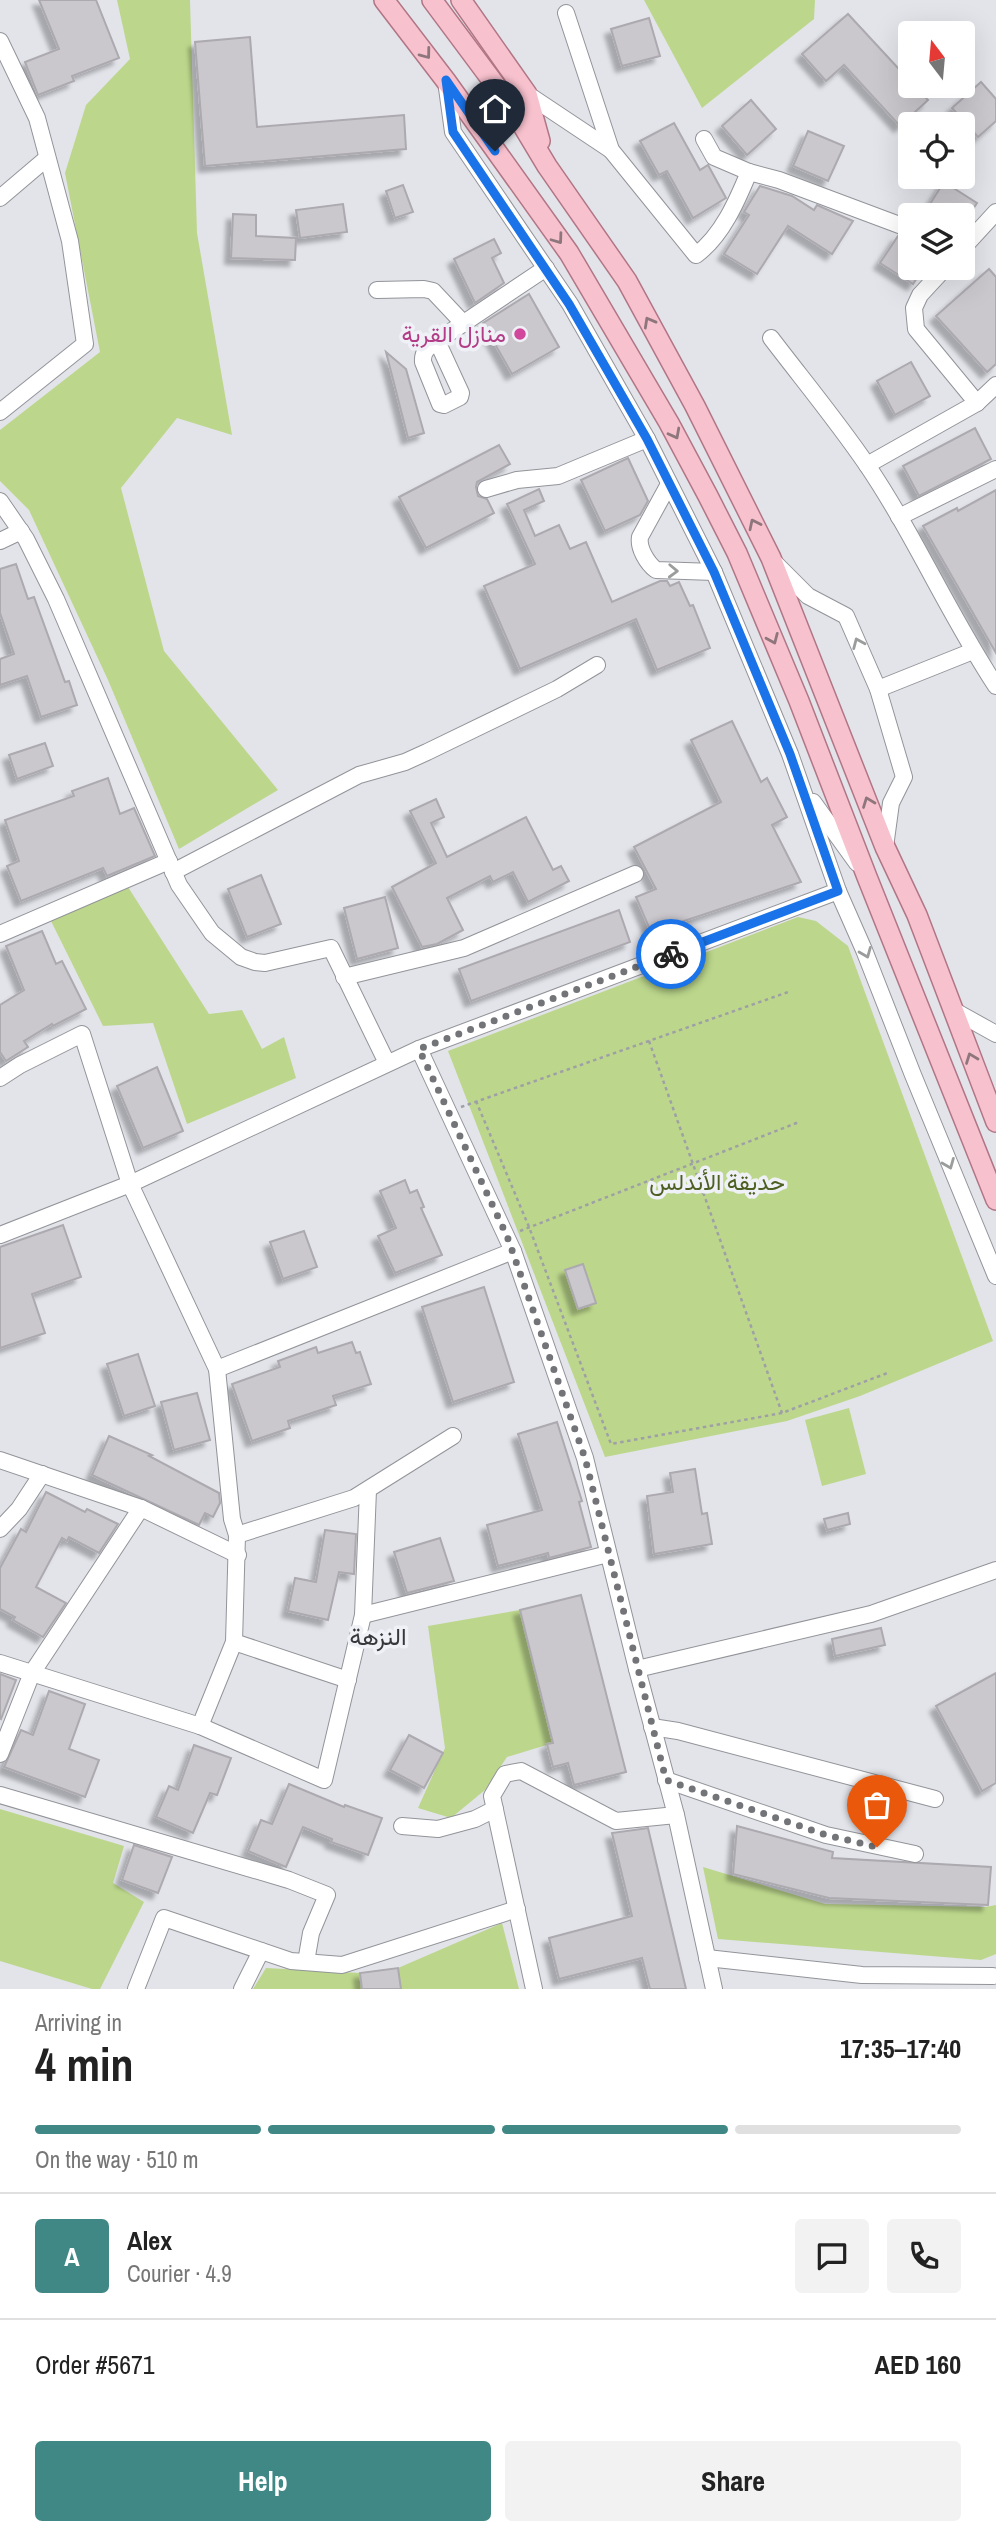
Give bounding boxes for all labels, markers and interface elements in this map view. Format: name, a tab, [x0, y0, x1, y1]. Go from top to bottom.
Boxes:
north arrow	[898, 21, 975, 98]
map controls	[898, 21, 975, 280]
one-way arrow	[417, 46, 430, 59]
pin	[465, 79, 525, 151]
icon: home	[476, 90, 514, 128]
button: locate	[898, 112, 975, 189]
button: layers	[898, 203, 975, 280]
one-way arrow	[550, 231, 563, 244]
one-way arrow	[644, 317, 657, 329]
place label: منازل القرية	[401, 318, 506, 349]
marker: منازل القرية	[512, 326, 528, 342]
one-way arrow	[667, 427, 680, 439]
one-way arrow	[748, 519, 762, 531]
one-way arrow	[668, 563, 679, 579]
one-way arrow	[765, 632, 779, 644]
one-way arrow	[852, 638, 866, 650]
one-way arrow	[862, 797, 876, 809]
courier	[636, 919, 706, 989]
icon: bike	[652, 935, 690, 973]
one-way arrow	[857, 946, 871, 958]
one-way arrow	[965, 1053, 979, 1065]
one-way arrow	[941, 1158, 955, 1170]
park label: حديقة الأندلس	[649, 1166, 785, 1197]
district label: النزهة	[349, 1620, 407, 1652]
pin	[847, 1775, 907, 1847]
icon: bag	[858, 1786, 896, 1824]
text: Arriving in	[35, 2007, 122, 2038]
text: 17:35–17:40	[840, 2031, 961, 2066]
text: 4 min	[35, 2033, 134, 2095]
text: On the way · 510 m	[35, 2144, 199, 2175]
button: chat	[795, 2219, 869, 2293]
button: phone	[887, 2219, 961, 2293]
text: Alex	[127, 2223, 172, 2258]
text: A	[64, 2239, 80, 2274]
text: Courier · 4.9	[127, 2258, 232, 2289]
text: Order #5671	[35, 2347, 155, 2382]
text: AED 160	[874, 2347, 961, 2382]
button: Help	[35, 2441, 491, 2521]
button: Share	[505, 2441, 961, 2521]

